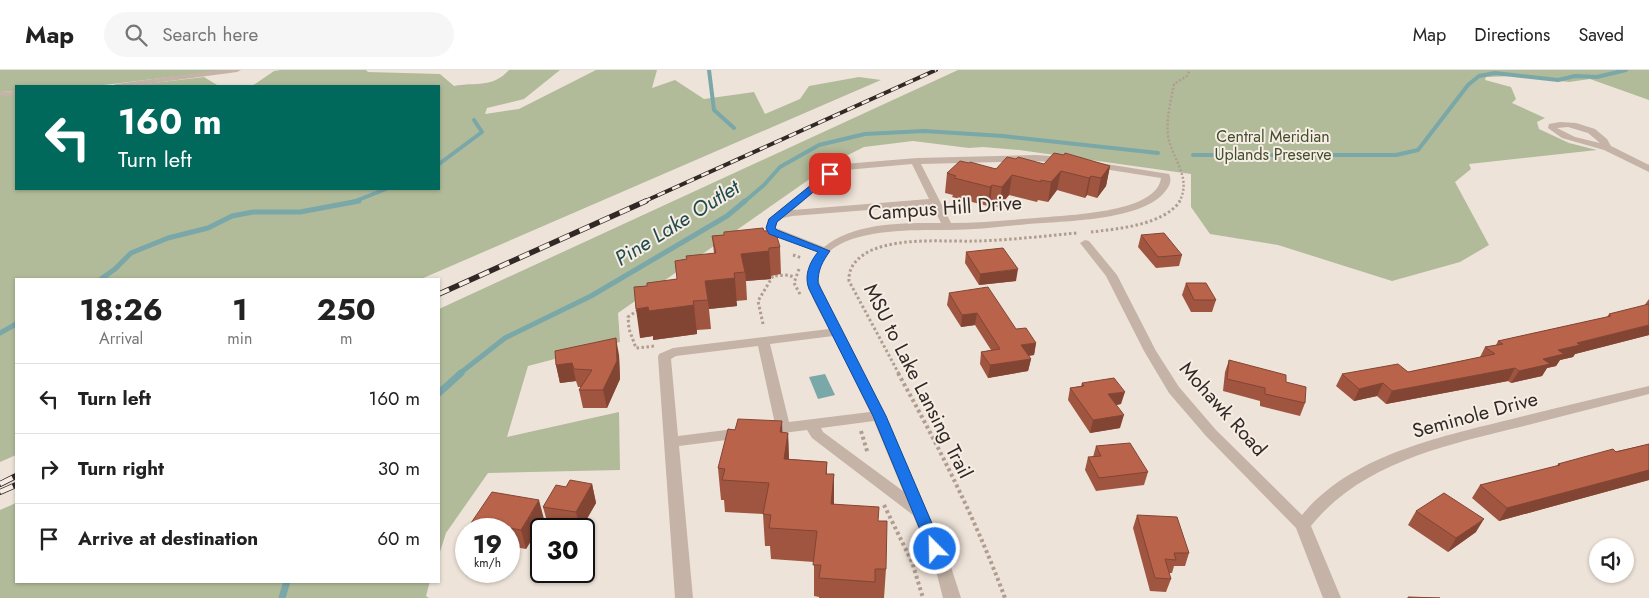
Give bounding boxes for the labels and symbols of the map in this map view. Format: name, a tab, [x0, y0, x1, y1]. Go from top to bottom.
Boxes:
park label: Central Meridian Uplands Preserve	[1215, 125, 1331, 166]
pin	[809, 153, 851, 195]
water label: Pine Lake Outlet	[609, 172, 746, 273]
street label: Campus Hill Drive	[867, 188, 1023, 228]
street label: MSU to Lake Lansing Trail	[856, 279, 980, 483]
street label: Mohawk Road	[1173, 355, 1273, 463]
street label: Seminole Drive	[1409, 384, 1541, 446]
speed limit sign: 30	[530, 518, 595, 583]
position arrow	[908, 522, 960, 574]

